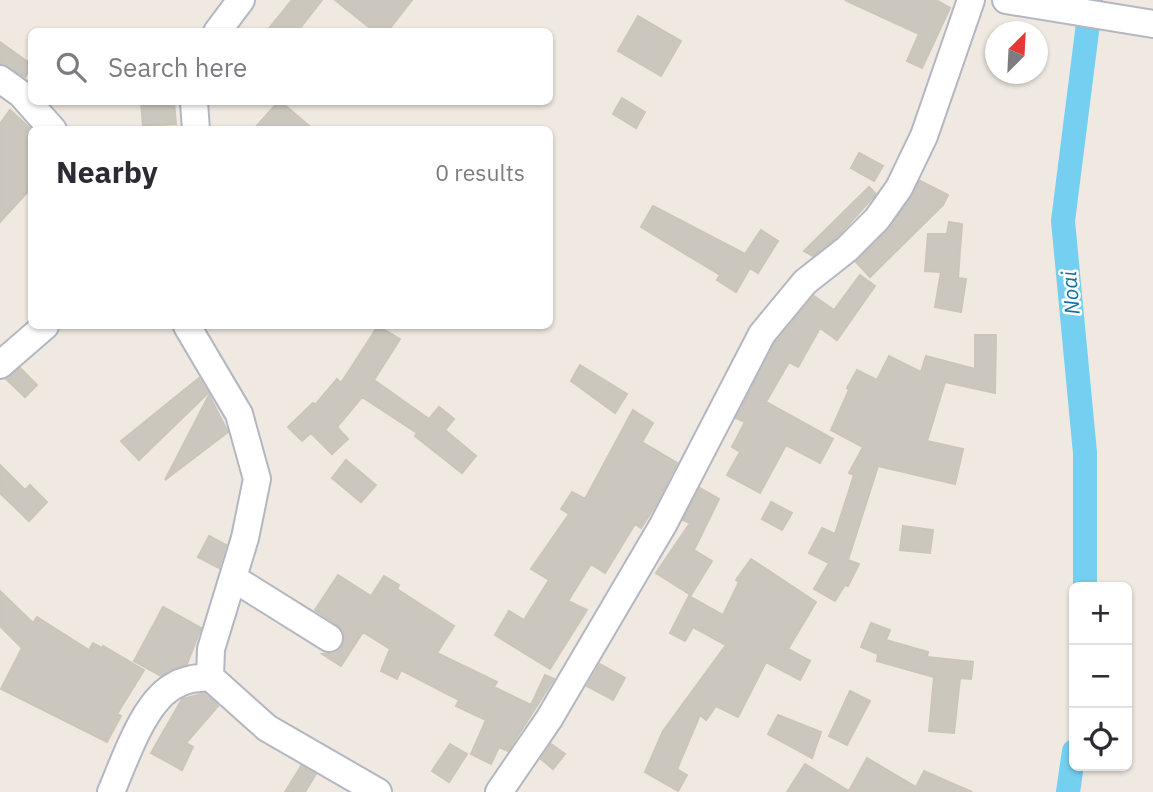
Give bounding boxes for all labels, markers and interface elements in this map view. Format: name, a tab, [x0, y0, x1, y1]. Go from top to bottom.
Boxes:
north arrow	[985, 21, 1048, 84]
search box	[28, 28, 553, 105]
icon: search	[52, 48, 90, 86]
text: Search here	[108, 50, 247, 84]
text: Nearby	[56, 152, 158, 191]
text: 0 results	[435, 157, 525, 187]
water label: Noai	[1054, 270, 1086, 316]
map controls	[1069, 582, 1132, 771]
button: +	[1069, 582, 1132, 645]
button: −	[1069, 645, 1132, 708]
button: locate	[1069, 708, 1132, 771]

